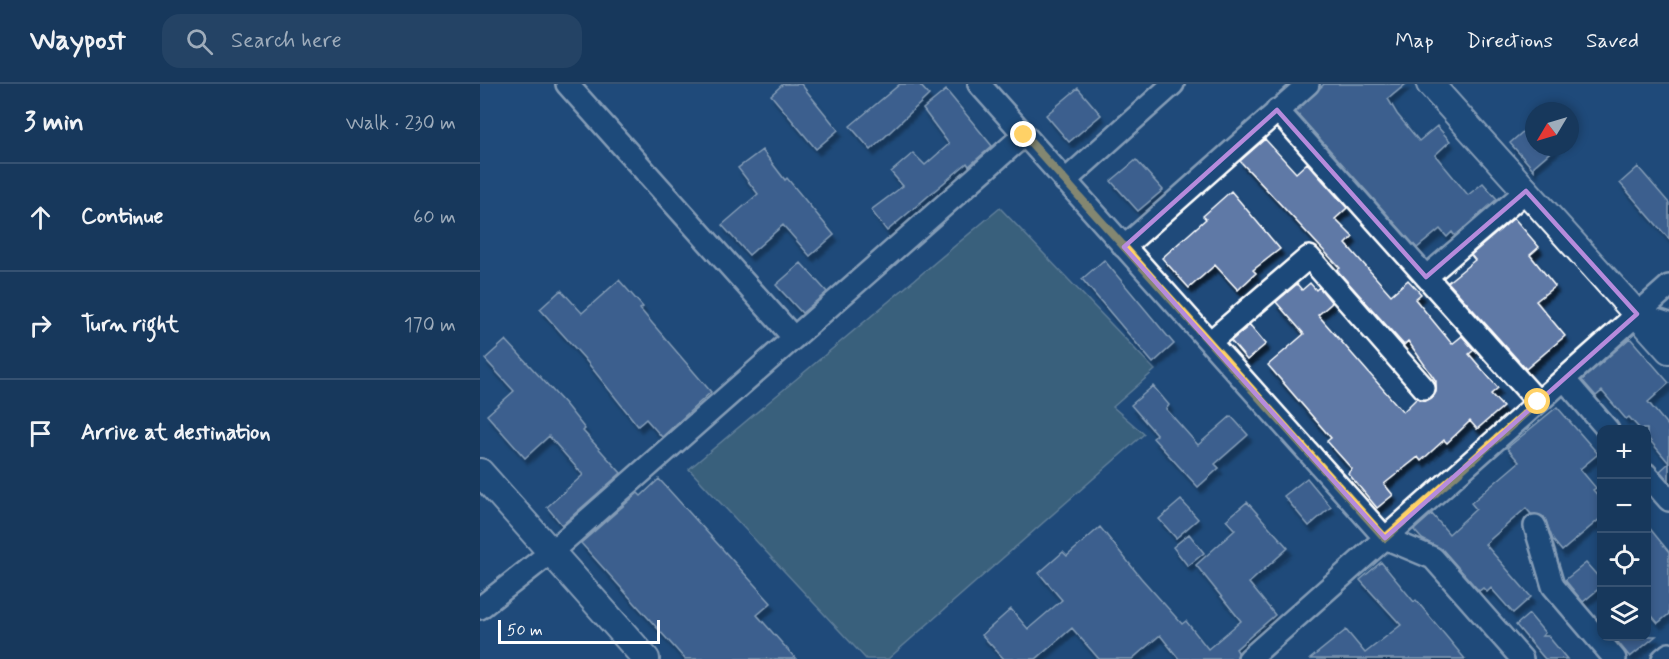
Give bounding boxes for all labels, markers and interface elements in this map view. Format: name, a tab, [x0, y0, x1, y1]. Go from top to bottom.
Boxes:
search box	[162, 14, 582, 68]
text: Waypost	[30, 23, 126, 60]
icon: search	[183, 25, 216, 58]
text: Search here	[231, 27, 342, 55]
text: Map	[1395, 27, 1434, 55]
text: Directions	[1467, 27, 1553, 55]
text: Saved	[1586, 27, 1639, 55]
north arrow	[1525, 102, 1579, 156]
text: 3 min	[24, 106, 84, 140]
text: Walk · 230 m	[346, 110, 456, 137]
route end	[1010, 121, 1036, 147]
icon: ahead	[24, 201, 57, 234]
text: Continue	[81, 203, 163, 231]
text: 60 m	[413, 204, 456, 231]
icon: right	[24, 309, 57, 342]
text: Turn right	[81, 311, 179, 339]
text: 170 m	[404, 312, 456, 339]
route start	[1524, 388, 1550, 414]
icon: arrive	[24, 417, 57, 450]
text: Arrive at destination	[81, 419, 271, 447]
map controls	[1597, 425, 1651, 641]
button: +	[1597, 425, 1651, 479]
button: −	[1597, 479, 1651, 533]
button: locate	[1597, 533, 1651, 587]
button: layers	[1597, 587, 1651, 641]
scale bar	[498, 617, 660, 644]
text: 50 m	[507, 620, 543, 641]

